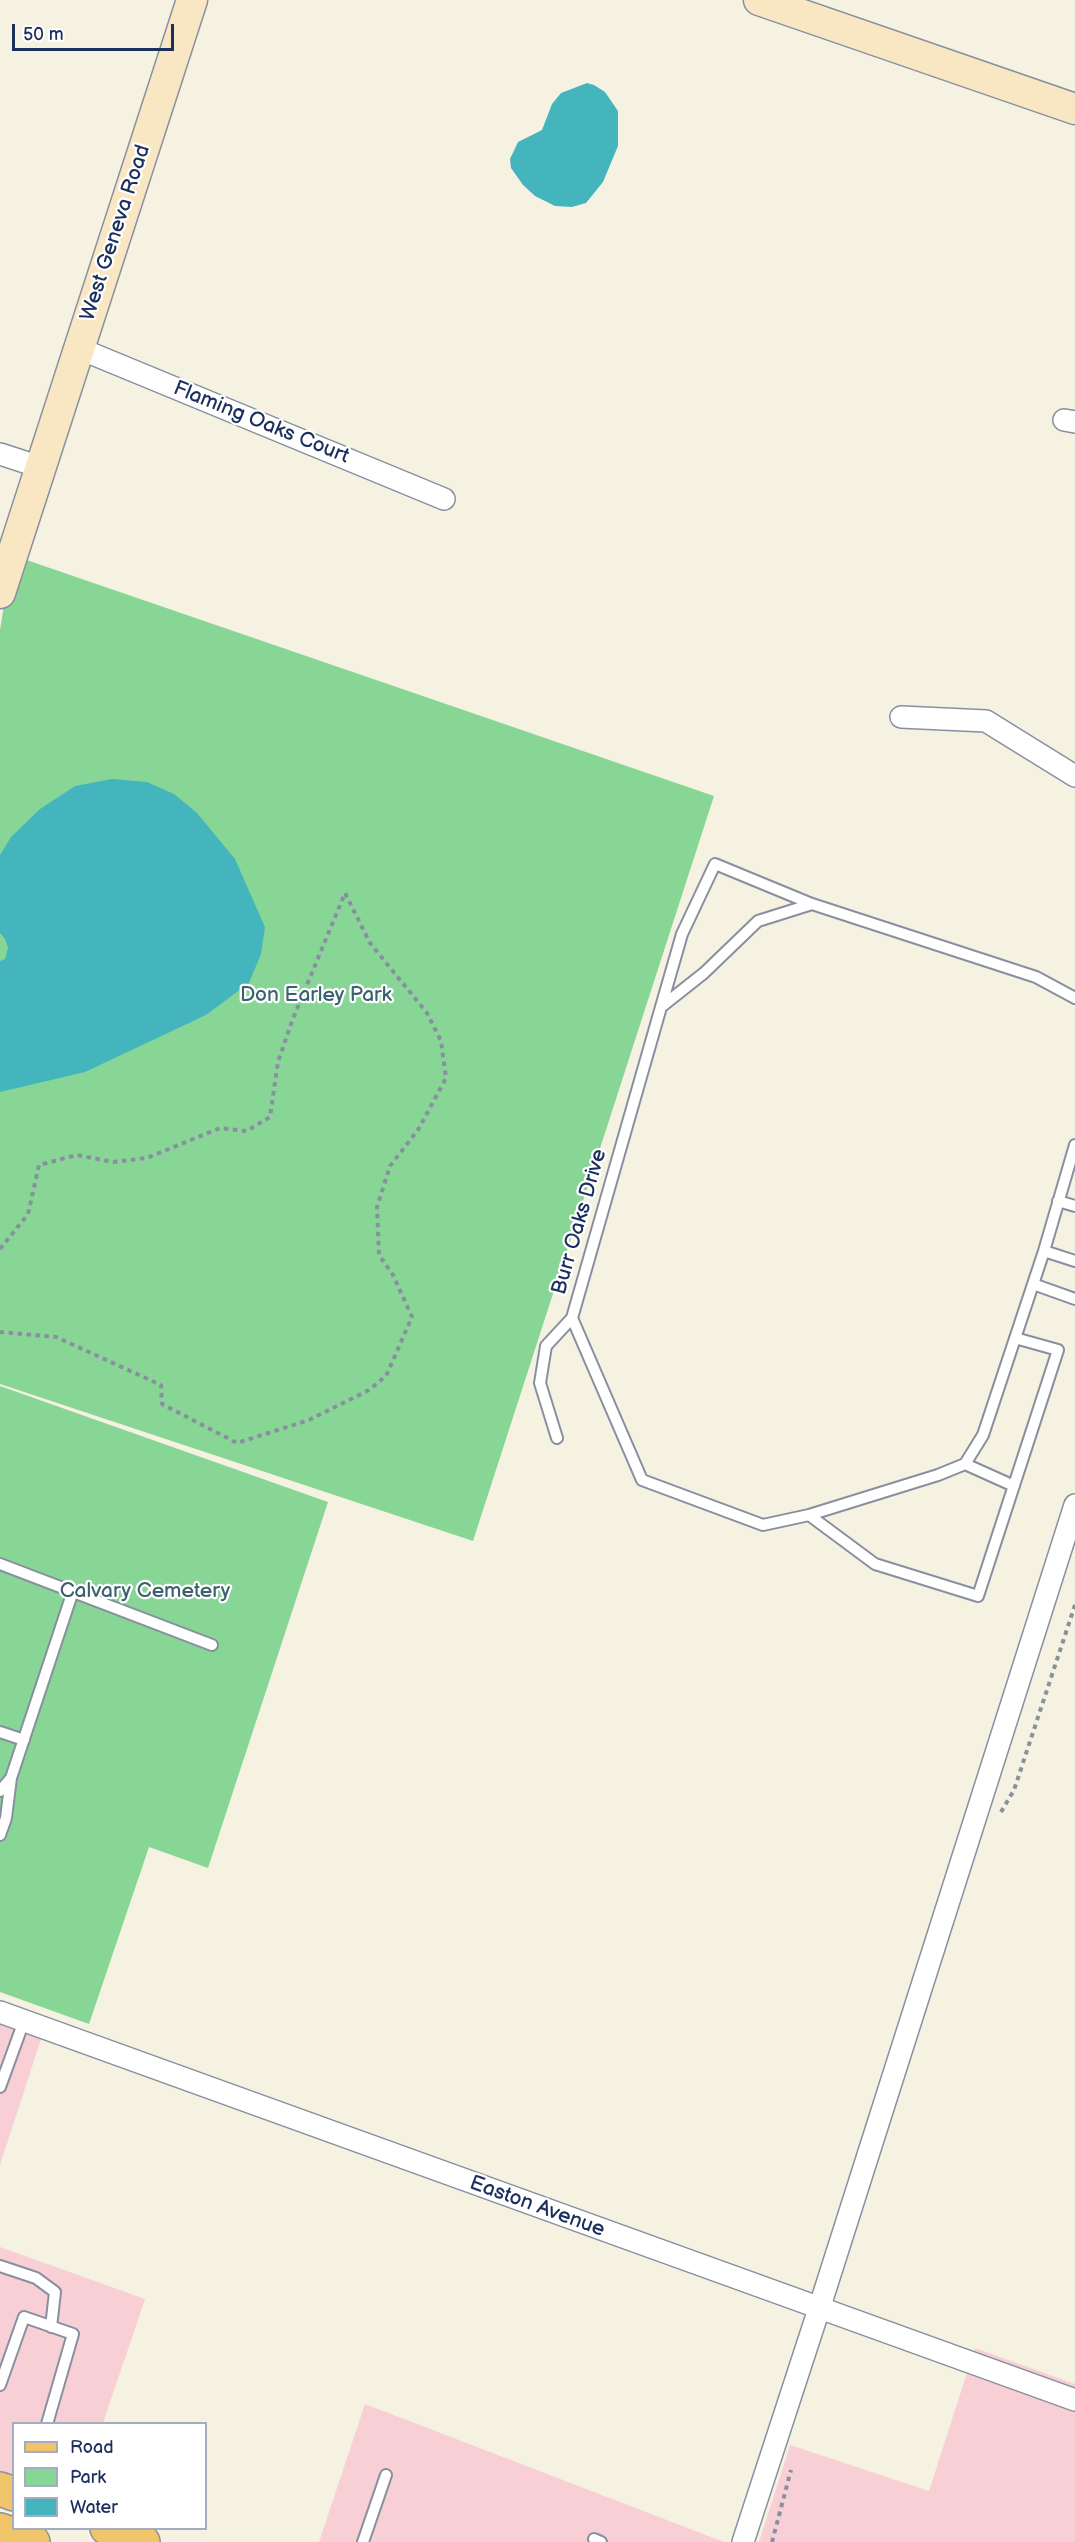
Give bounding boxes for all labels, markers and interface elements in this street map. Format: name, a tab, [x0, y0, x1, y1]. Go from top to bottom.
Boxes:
scale bar	[15, 12, 177, 50]
text: 50 m	[23, 24, 64, 45]
street label: West Geneva Road	[76, 142, 156, 324]
street label: Flaming Oaks Court	[169, 376, 353, 470]
park label: Don Earley Park	[240, 983, 392, 1009]
street label: Burr Oaks Drive	[547, 1146, 613, 1298]
park label: Calvary Cemetery	[60, 1579, 230, 1605]
street label: Easton Avenue	[466, 2171, 608, 2243]
legend	[12, 2422, 207, 2530]
text: Road	[70, 2437, 114, 2458]
text: Park	[70, 2467, 106, 2488]
text: Water	[70, 2497, 118, 2518]

